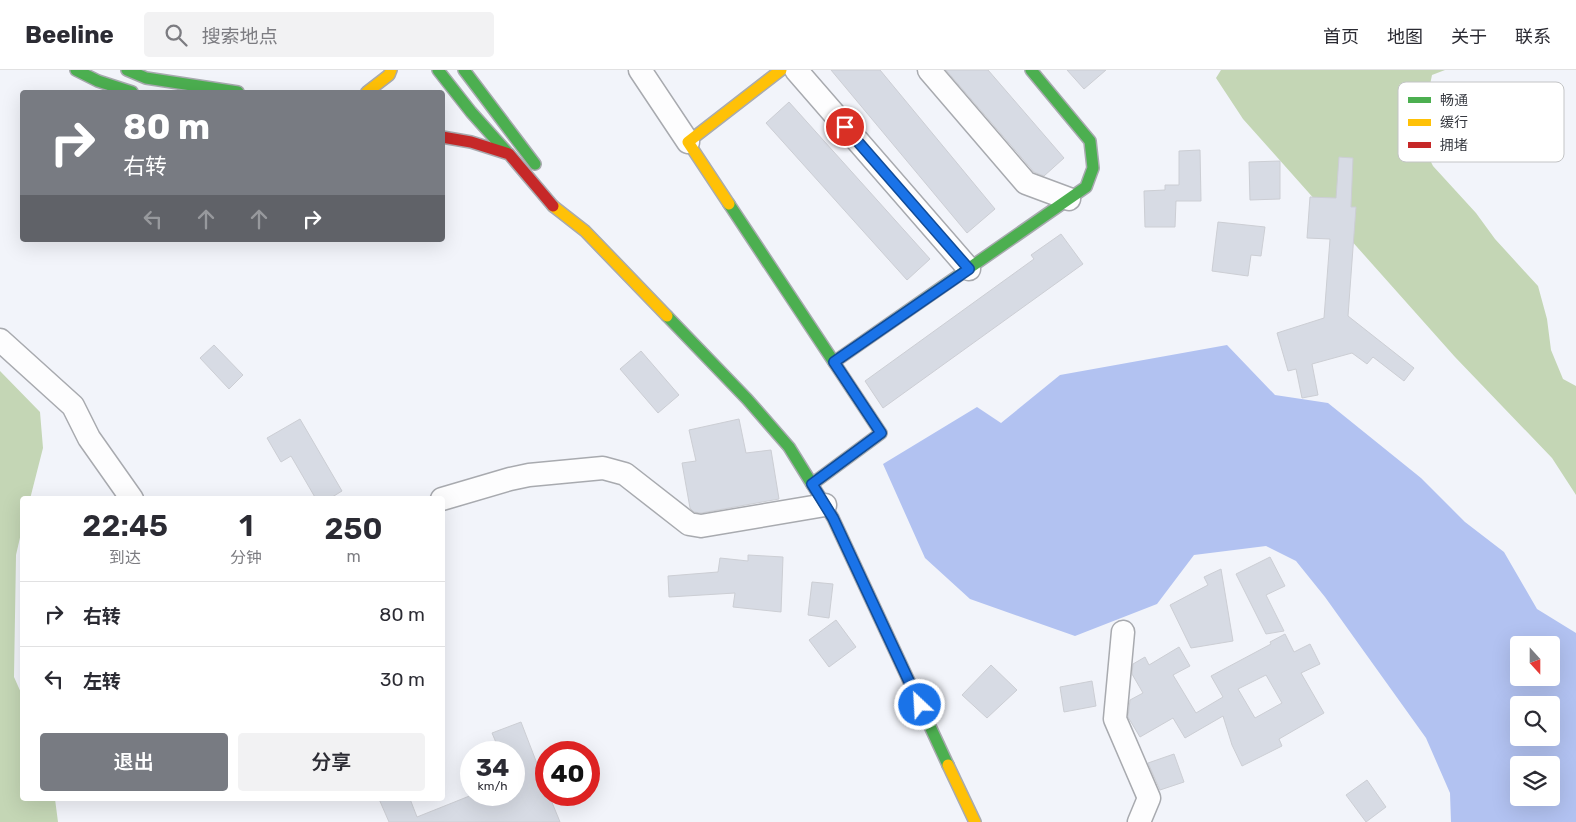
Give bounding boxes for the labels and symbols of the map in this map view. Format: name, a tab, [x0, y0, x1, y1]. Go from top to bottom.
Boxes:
legend	[1398, 82, 1564, 162]
text: 畅通	[1440, 92, 1468, 109]
pin	[824, 106, 866, 148]
text: 缓行	[1440, 114, 1468, 131]
text: 拥堵	[1440, 137, 1468, 154]
north arrow	[1510, 636, 1560, 686]
position arrow	[893, 678, 945, 730]
speed limit sign: 40	[535, 741, 600, 806]

